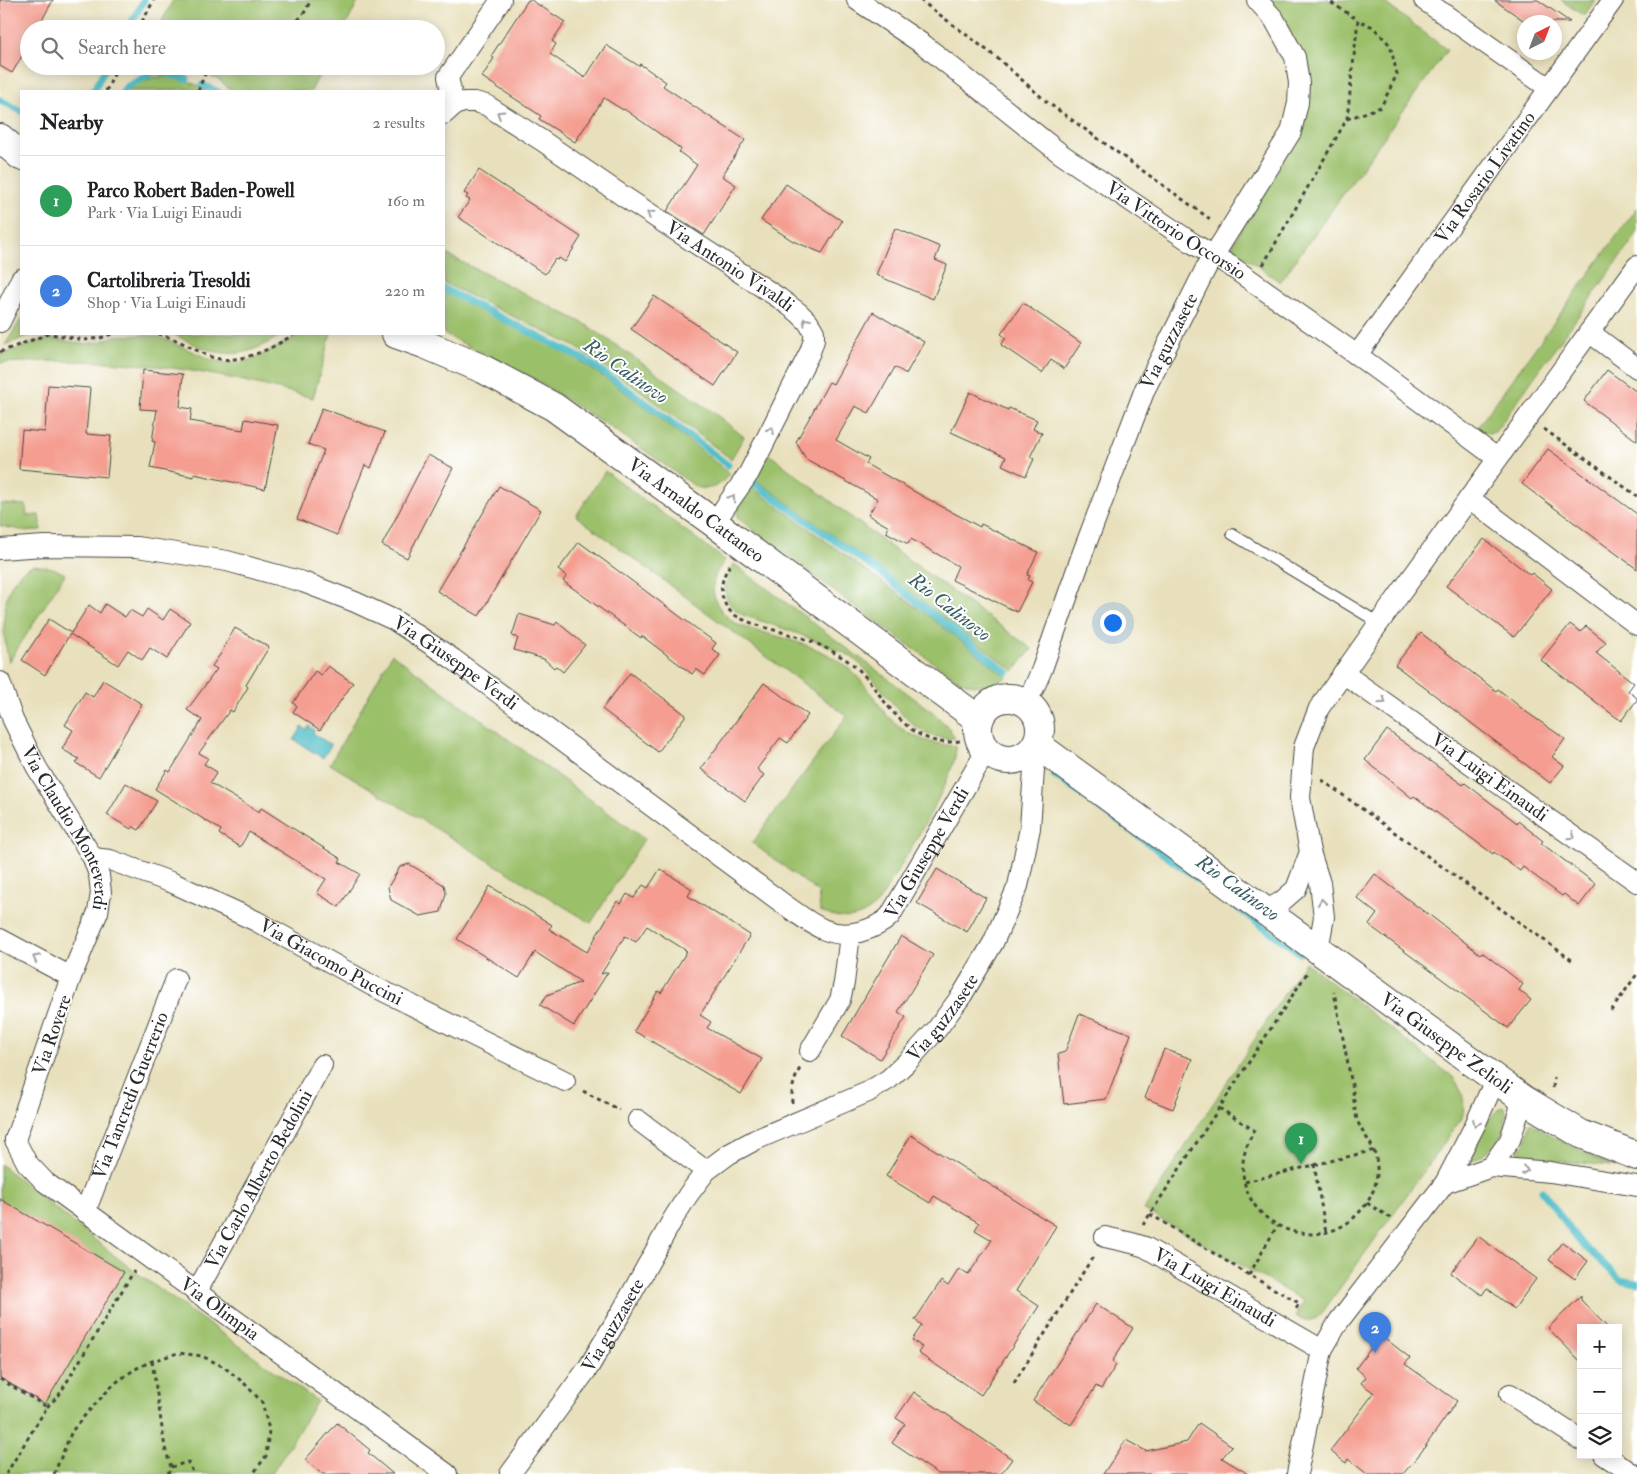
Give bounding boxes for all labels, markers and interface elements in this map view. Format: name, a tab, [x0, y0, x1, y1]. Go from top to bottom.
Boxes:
north arrow	[1517, 15, 1562, 60]
search box	[20, 20, 445, 75]
icon: search	[38, 34, 66, 62]
text: Search here	[78, 36, 166, 60]
street label: Via Rosario Livatino	[1429, 107, 1541, 248]
text: Nearby	[40, 109, 103, 136]
one-way arrow	[496, 111, 505, 121]
text: 2 results	[372, 113, 425, 133]
street label: Via Vittorio Occorsio	[1101, 176, 1251, 285]
text: Parco Robert Baden-Powell	[87, 179, 295, 203]
text: 1	[53, 191, 59, 211]
text: 160 m	[387, 191, 425, 211]
text: Park · Via Luigi Einaudi	[87, 203, 242, 223]
one-way arrow	[646, 211, 656, 220]
street label: Via Antonio Vivaldi	[662, 215, 799, 317]
text: Cartolibreria Tresoldi	[87, 269, 251, 293]
text: 2	[52, 281, 60, 301]
text: 220 m	[385, 281, 425, 301]
street label: Via guzzasete	[1135, 289, 1203, 393]
text: Shop · Via Luigi Einaudi	[87, 293, 246, 313]
one-way arrow	[802, 317, 811, 326]
water label: Rio Calinovo	[578, 332, 673, 409]
one-way arrow	[765, 426, 775, 435]
street label: Via Arnaldo Cattaneo	[623, 453, 769, 568]
one-way arrow	[726, 494, 735, 504]
water label: Rio Calinovo	[903, 567, 996, 647]
your location	[1100, 610, 1126, 636]
street label: Via Giuseppe Verdi	[389, 611, 523, 715]
one-way arrow	[1377, 695, 1387, 704]
street label: Via Luigi Einaudi	[1427, 728, 1553, 827]
street label: Via Claudio Monteverdi	[16, 742, 113, 912]
street label: Via Giuseppe Verdi	[879, 783, 974, 923]
one-way arrow	[1566, 830, 1576, 839]
water label: Rio Calinovo	[1190, 849, 1285, 927]
one-way arrow	[1317, 897, 1328, 905]
street label: Via Giacomo Puccini	[255, 913, 407, 1011]
one-way arrow	[32, 954, 41, 964]
street label: Via guzzasete	[902, 969, 984, 1066]
street label: Via Giuseppe Zelioli	[1376, 987, 1517, 1099]
street label: Via Rovere	[27, 992, 77, 1078]
street label: Via Tancredi Guerrerio	[87, 1008, 174, 1183]
street label: Via Carlo Alberto Bedolini	[200, 1085, 318, 1273]
one-way arrow	[1472, 1118, 1482, 1127]
pin: 1	[1285, 1123, 1317, 1164]
one-way arrow	[1522, 1164, 1530, 1175]
street label: Via Luigi Einaudi	[1149, 1243, 1280, 1333]
street label: Via Olimpia	[175, 1272, 264, 1346]
street label: Via guzzasete	[576, 1274, 650, 1377]
pin: 2	[1359, 1312, 1391, 1353]
map controls	[1577, 1324, 1622, 1459]
button: +	[1577, 1324, 1622, 1369]
button: −	[1577, 1369, 1622, 1414]
button: layers	[1577, 1414, 1622, 1459]

